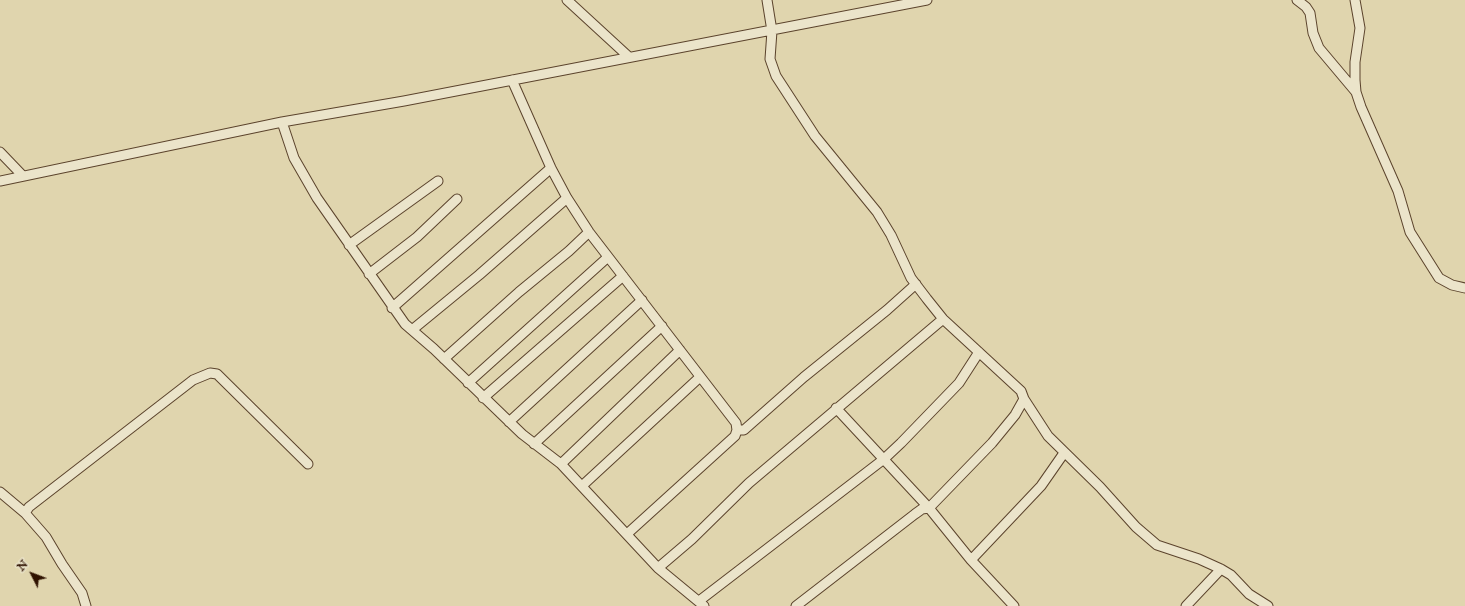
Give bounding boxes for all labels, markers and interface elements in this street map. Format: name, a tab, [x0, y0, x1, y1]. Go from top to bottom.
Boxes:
north arrow	[12, 554, 52, 594]
text: N	[15, 558, 31, 574]

